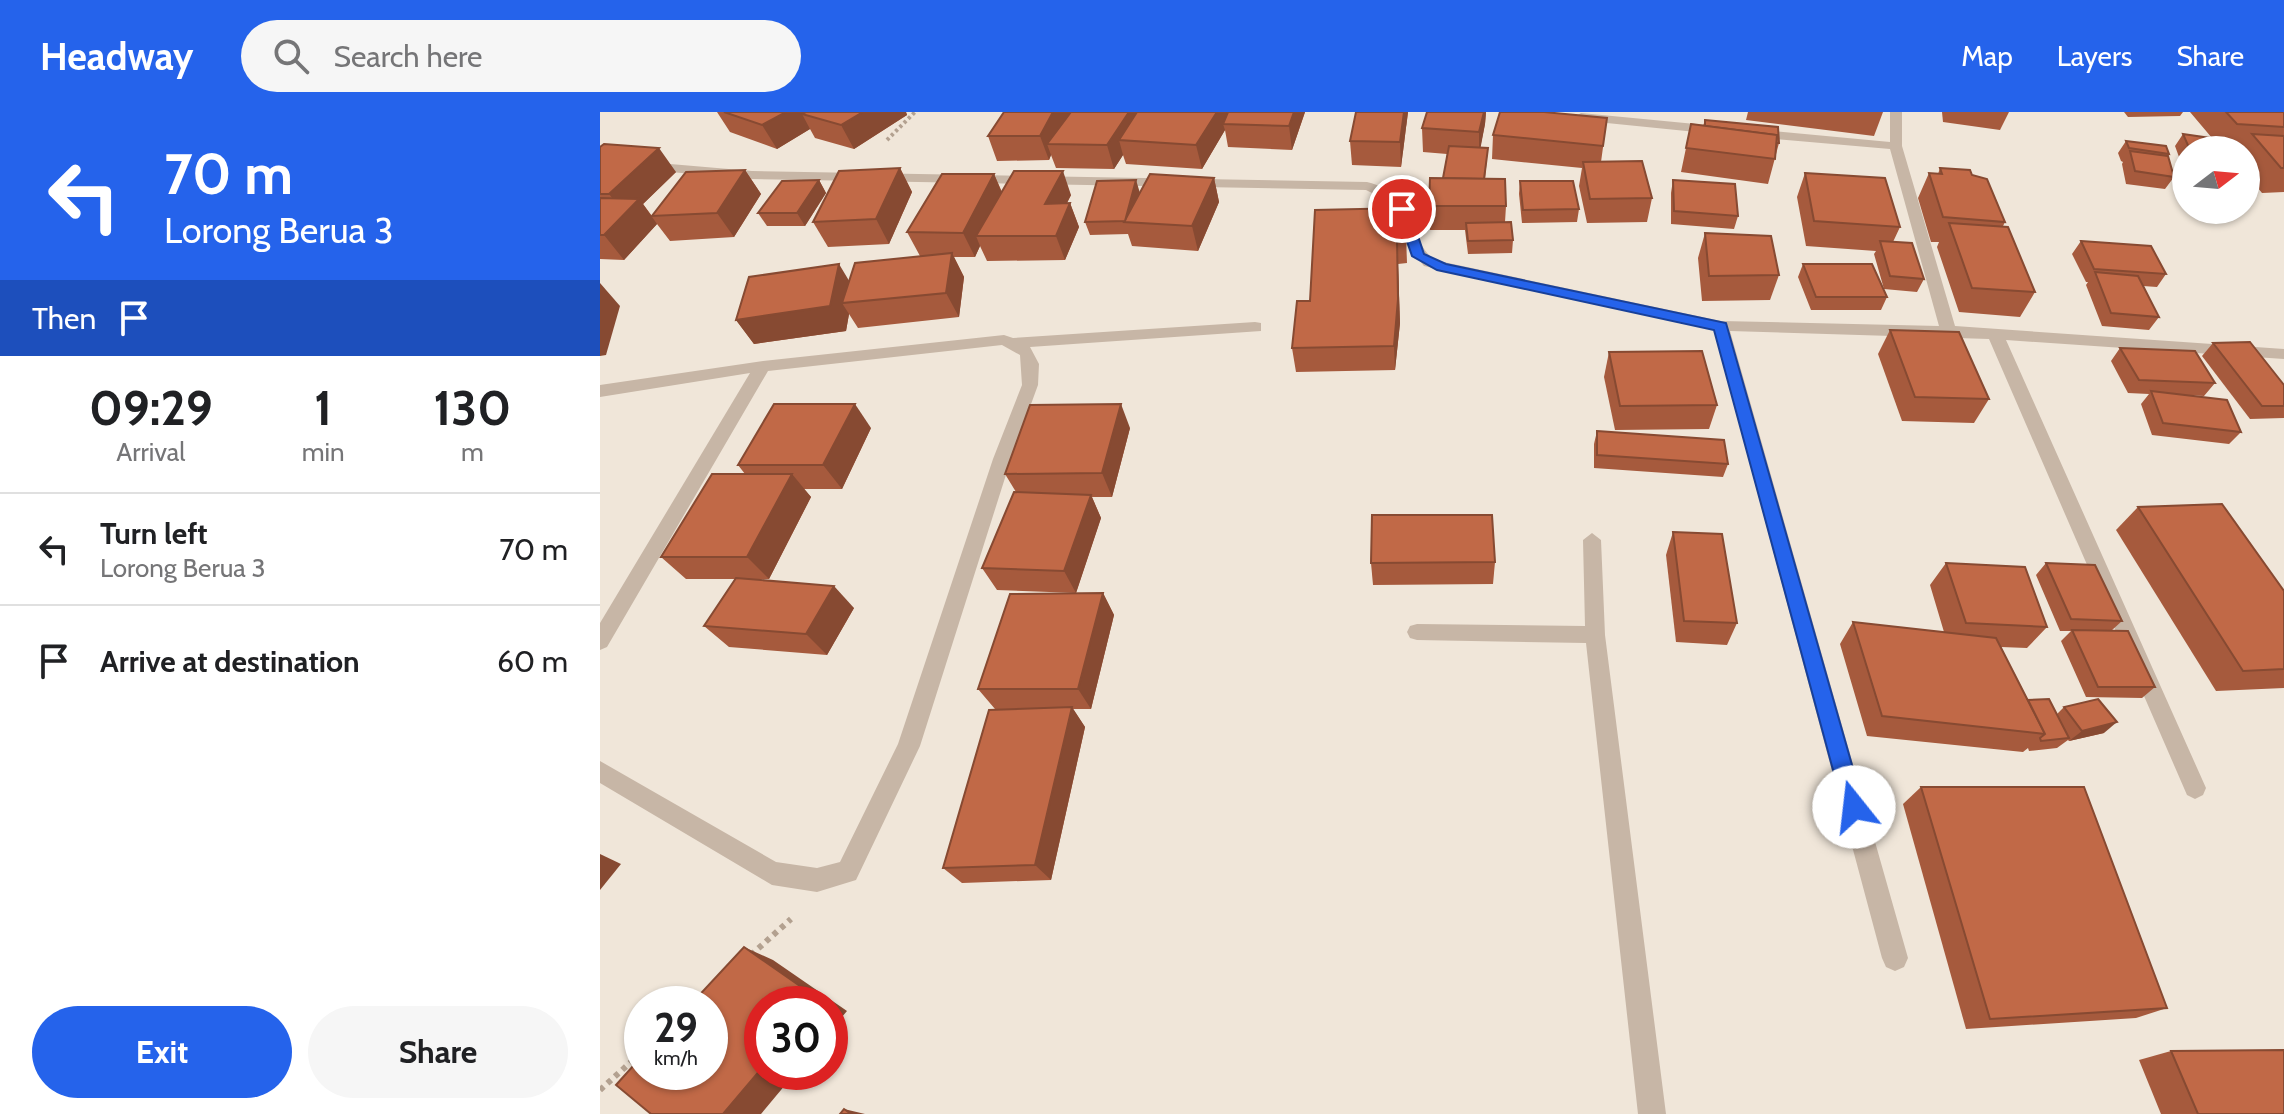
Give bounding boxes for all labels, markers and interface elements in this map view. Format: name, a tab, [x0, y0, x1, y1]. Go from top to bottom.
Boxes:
search box	[241, 20, 801, 92]
text: Headway	[40, 33, 193, 80]
icon: search	[269, 34, 313, 78]
text: Search here	[333, 38, 482, 75]
text: Map	[1961, 39, 2013, 73]
text: Layers	[2057, 39, 2132, 73]
text: Share	[2176, 39, 2244, 73]
north arrow	[2172, 136, 2260, 224]
map controls	[2172, 136, 2260, 224]
text: 70 m	[164, 140, 293, 208]
icon: left	[32, 144, 136, 248]
pin	[1368, 175, 1436, 243]
icon: arrive	[1380, 187, 1424, 231]
text: Lorong Berua 3	[164, 208, 393, 252]
icon: arrive	[112, 296, 156, 340]
text: Then	[32, 300, 96, 337]
text: 09:29	[89, 379, 213, 437]
text: 1	[314, 379, 332, 437]
text: 130	[434, 379, 511, 437]
text: Arrival	[116, 436, 185, 468]
text: min	[302, 436, 345, 468]
text: m	[461, 436, 484, 468]
text: Turn left	[100, 515, 208, 552]
icon: left	[32, 527, 76, 571]
text: 70 m	[499, 531, 568, 568]
text: Lorong Berua 3	[100, 552, 266, 584]
icon: arrive	[32, 639, 76, 683]
text: Arrive at destination	[100, 643, 360, 680]
text: 60 m	[497, 643, 568, 680]
position arrow	[1812, 765, 1896, 849]
speed limit sign: 30	[744, 986, 848, 1090]
text: 29	[654, 1003, 698, 1052]
button: Exit	[32, 1006, 292, 1098]
button: Share	[308, 1006, 568, 1098]
text: km/h	[654, 1046, 698, 1070]

